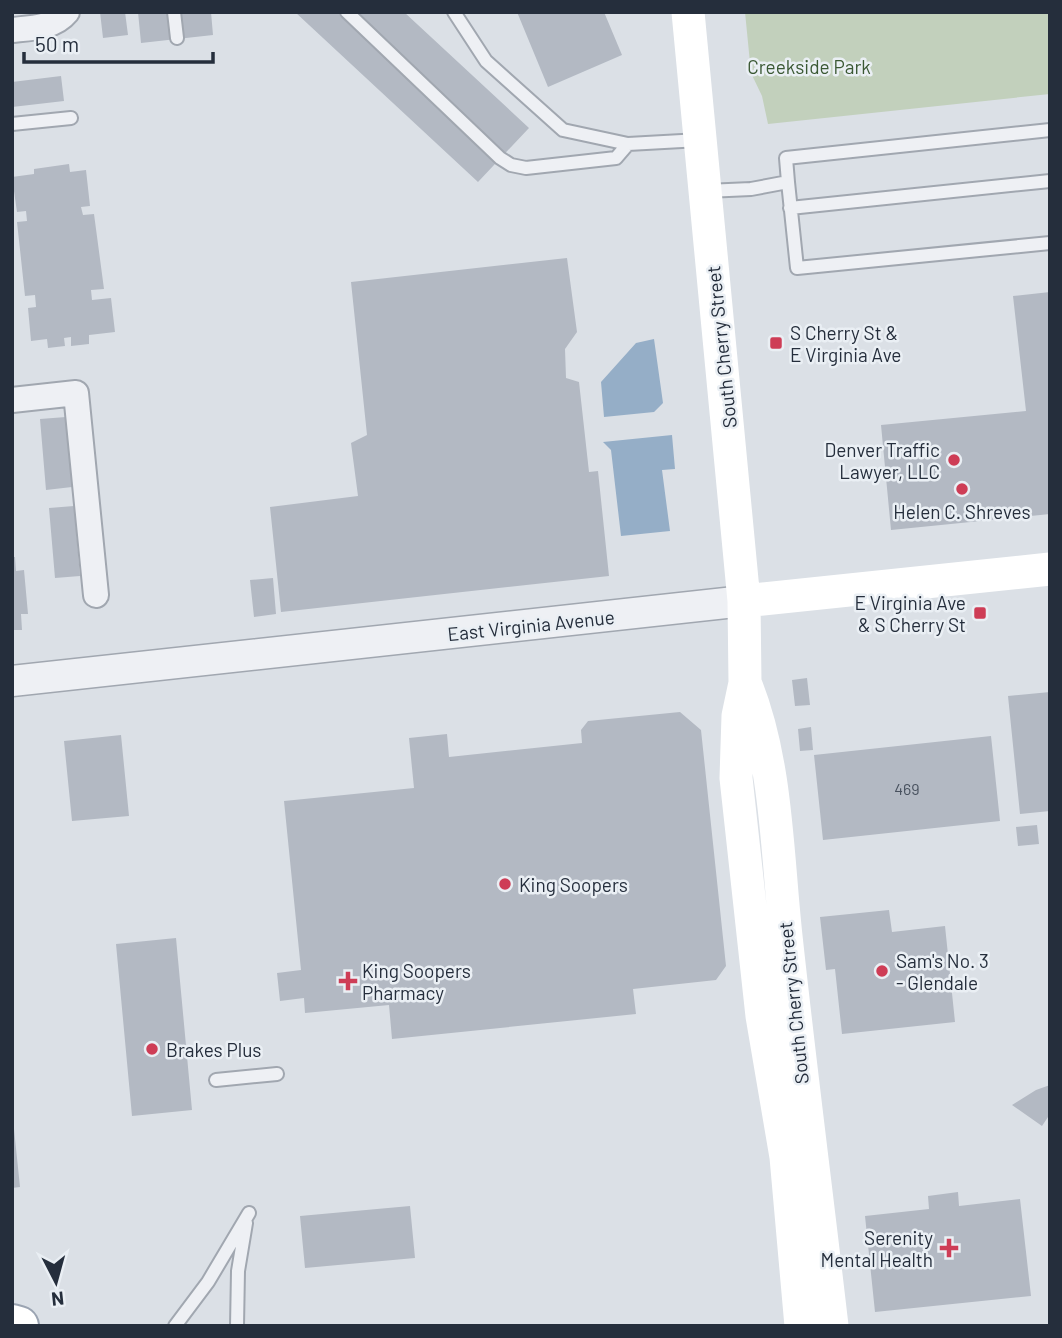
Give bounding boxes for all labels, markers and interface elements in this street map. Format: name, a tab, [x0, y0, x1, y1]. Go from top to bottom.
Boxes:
scale bar	[24, 21, 214, 65]
text: 50 m	[35, 31, 79, 56]
park label: Creekside Park	[747, 55, 871, 78]
street label: South Cherry Street	[701, 265, 741, 429]
place label: S Cherry St & E Virginia Ave	[790, 321, 901, 366]
marker: S Cherry St & E Virginia Ave	[768, 335, 784, 351]
place label: Denver Traffic Lawyer, LLC	[824, 438, 940, 483]
marker: Denver Traffic Lawyer, LLC	[946, 452, 962, 468]
marker: Helen C. Shreves	[954, 481, 970, 497]
place label: Helen C. Shreves	[893, 500, 1031, 523]
place label: E Virginia Ave & S Cherry St	[855, 591, 966, 636]
street label: East Virginia Avenue	[446, 605, 616, 645]
marker: E Virginia Ave & S Cherry St	[972, 605, 988, 621]
house number: 469	[894, 779, 920, 798]
place label: King Soopers	[519, 873, 628, 896]
marker: King Soopers	[497, 876, 513, 892]
street label: South Cherry Street	[773, 921, 813, 1085]
place label: Sam's No. 3 - Glendale	[896, 949, 989, 994]
place label: King Soopers Pharmacy	[362, 959, 471, 1004]
marker: Sam's No. 3 - Glendale	[874, 963, 890, 979]
marker: King Soopers Pharmacy	[340, 973, 356, 989]
place label: Brakes Plus	[166, 1038, 262, 1061]
marker: Brakes Plus	[144, 1041, 160, 1057]
place label: Serenity Mental Health	[821, 1226, 933, 1271]
marker: Serenity Mental Health	[939, 1238, 959, 1258]
north arrow	[21, 1247, 91, 1317]
text: N	[50, 1287, 65, 1312]

